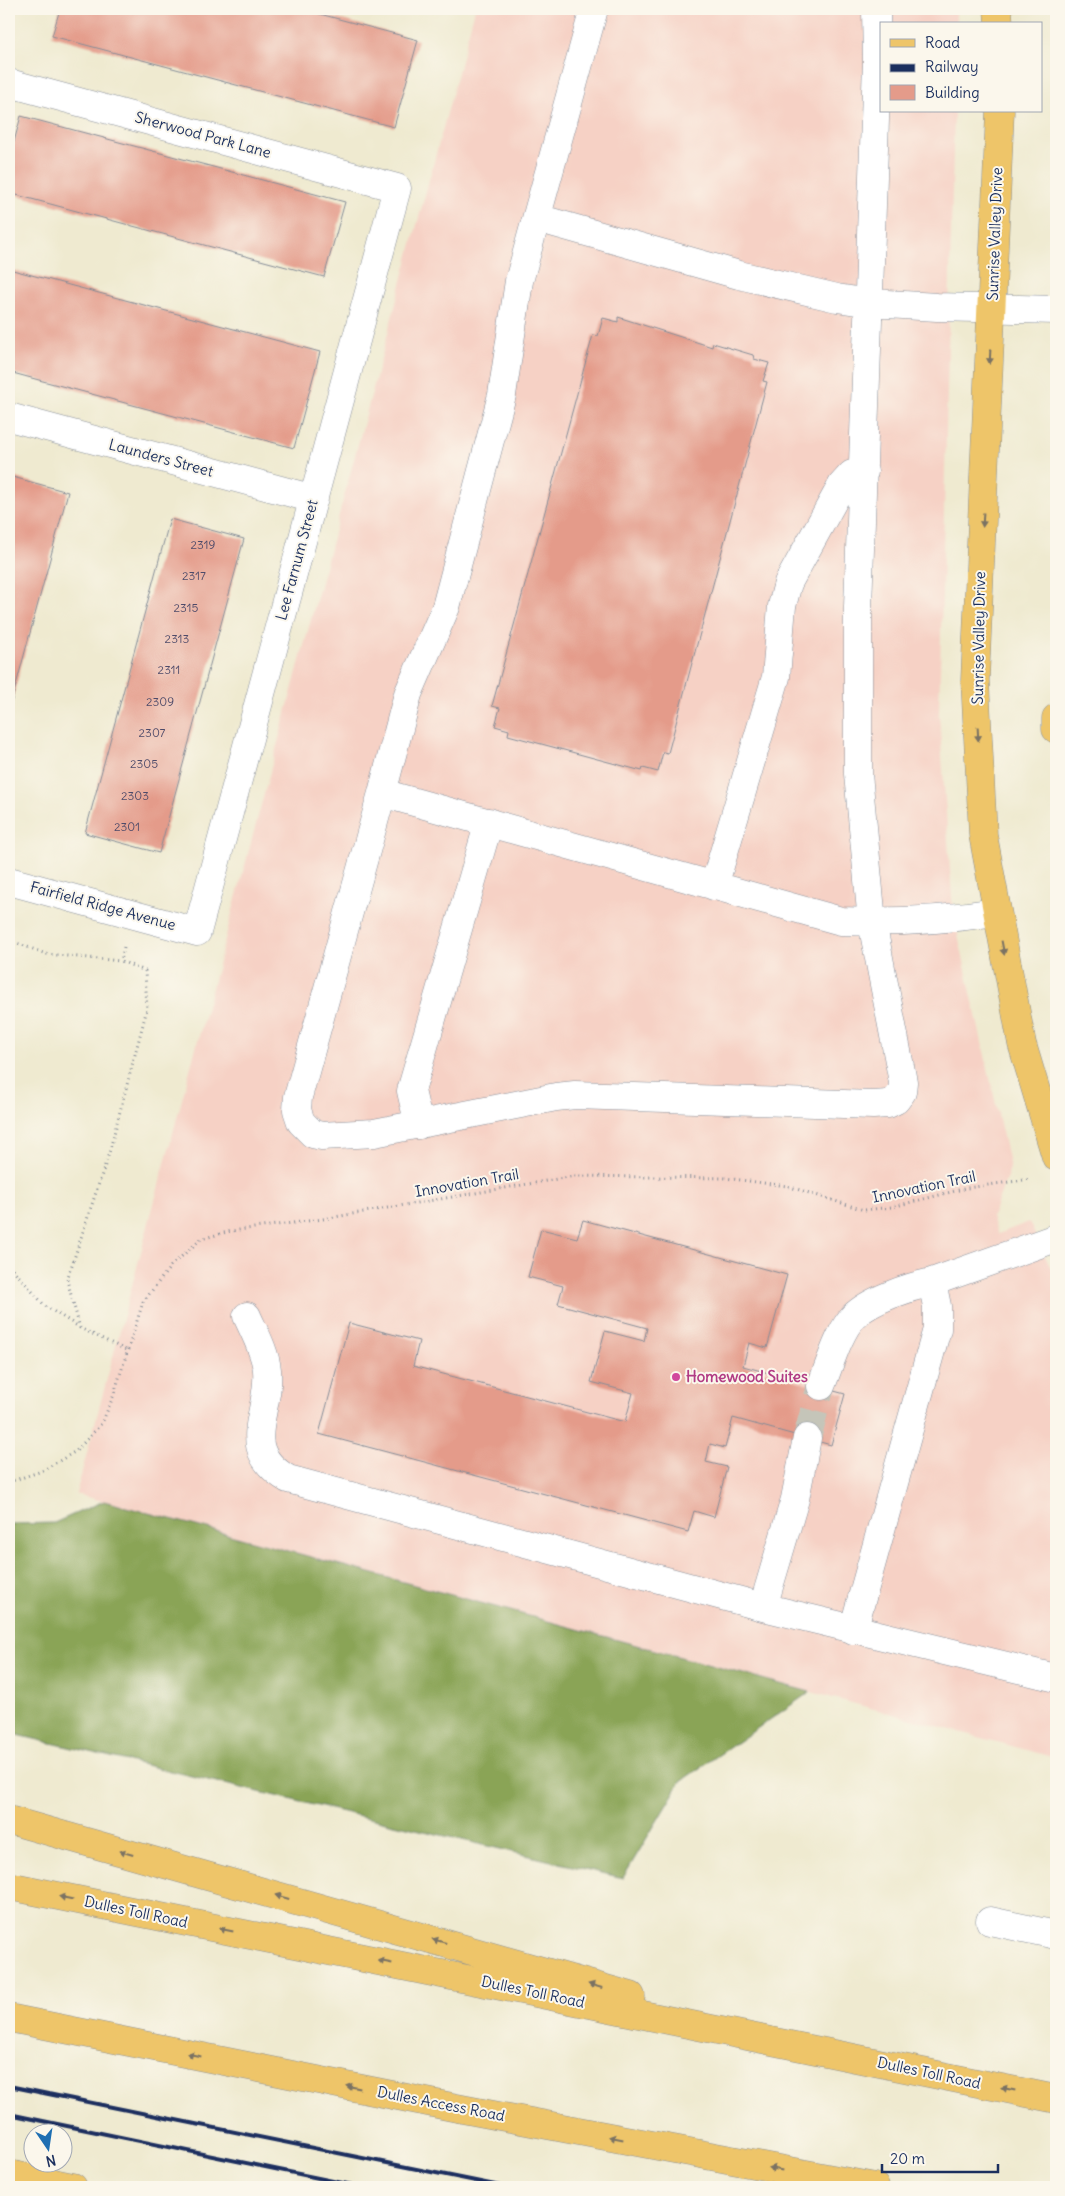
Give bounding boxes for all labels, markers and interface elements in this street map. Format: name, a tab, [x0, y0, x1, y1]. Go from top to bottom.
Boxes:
legend	[880, 22, 1042, 112]
text: Road	[925, 33, 960, 52]
text: Railway	[925, 57, 979, 76]
text: Building	[925, 83, 980, 102]
street label: Sherwood Park Lane	[133, 107, 273, 162]
street label: Sunrise Valley Drive	[983, 167, 1006, 301]
one-way arrow	[986, 350, 994, 366]
street label: Launders Street	[107, 434, 215, 481]
street label: Lee Farnum Street	[271, 498, 322, 622]
one-way arrow	[978, 512, 986, 528]
house number: 2319	[191, 537, 216, 552]
house number: 2317	[182, 568, 206, 583]
street label: Sunrise Valley Drive	[968, 571, 989, 705]
house number: 2315	[174, 600, 199, 615]
house number: 2313	[165, 631, 190, 646]
house number: 2311	[158, 662, 180, 677]
house number: 2309	[146, 694, 174, 709]
house number: 2307	[138, 725, 166, 740]
one-way arrow	[974, 727, 982, 743]
house number: 2305	[130, 756, 158, 771]
house number: 2303	[121, 788, 149, 803]
house number: 2301	[114, 819, 140, 834]
street label: Fairfield Ridge Avenue	[28, 877, 178, 934]
one-way arrow	[999, 940, 1007, 955]
street label: Innovation Trail	[413, 1164, 520, 1201]
street label: Innovation Trail	[870, 1166, 977, 1207]
place label: Homewood Suites	[686, 1367, 808, 1386]
marker: Homewood Suites	[670, 1371, 682, 1383]
one-way arrow	[119, 1849, 134, 1857]
street label: Dulles Toll Road	[83, 1891, 190, 1932]
one-way arrow	[58, 1893, 74, 1901]
one-way arrow	[275, 1893, 290, 1901]
one-way arrow	[218, 1926, 233, 1934]
one-way arrow	[431, 1937, 446, 1945]
one-way arrow	[377, 1958, 393, 1966]
street label: Dulles Toll Road	[480, 1971, 587, 2012]
one-way arrow	[588, 1981, 603, 1989]
one-way arrow	[185, 2051, 201, 2059]
street label: Dulles Toll Road	[876, 2052, 983, 2093]
street label: Dulles Access Road	[376, 2082, 507, 2125]
one-way arrow	[346, 2083, 361, 2091]
one-way arrow	[1000, 2085, 1016, 2093]
north arrow	[22, 2124, 72, 2174]
one-way arrow	[607, 2134, 623, 2142]
scale bar	[882, 2141, 999, 2173]
text: 20 m	[890, 2149, 925, 2168]
text: N	[44, 2151, 58, 2171]
one-way arrow	[767, 2164, 783, 2172]

